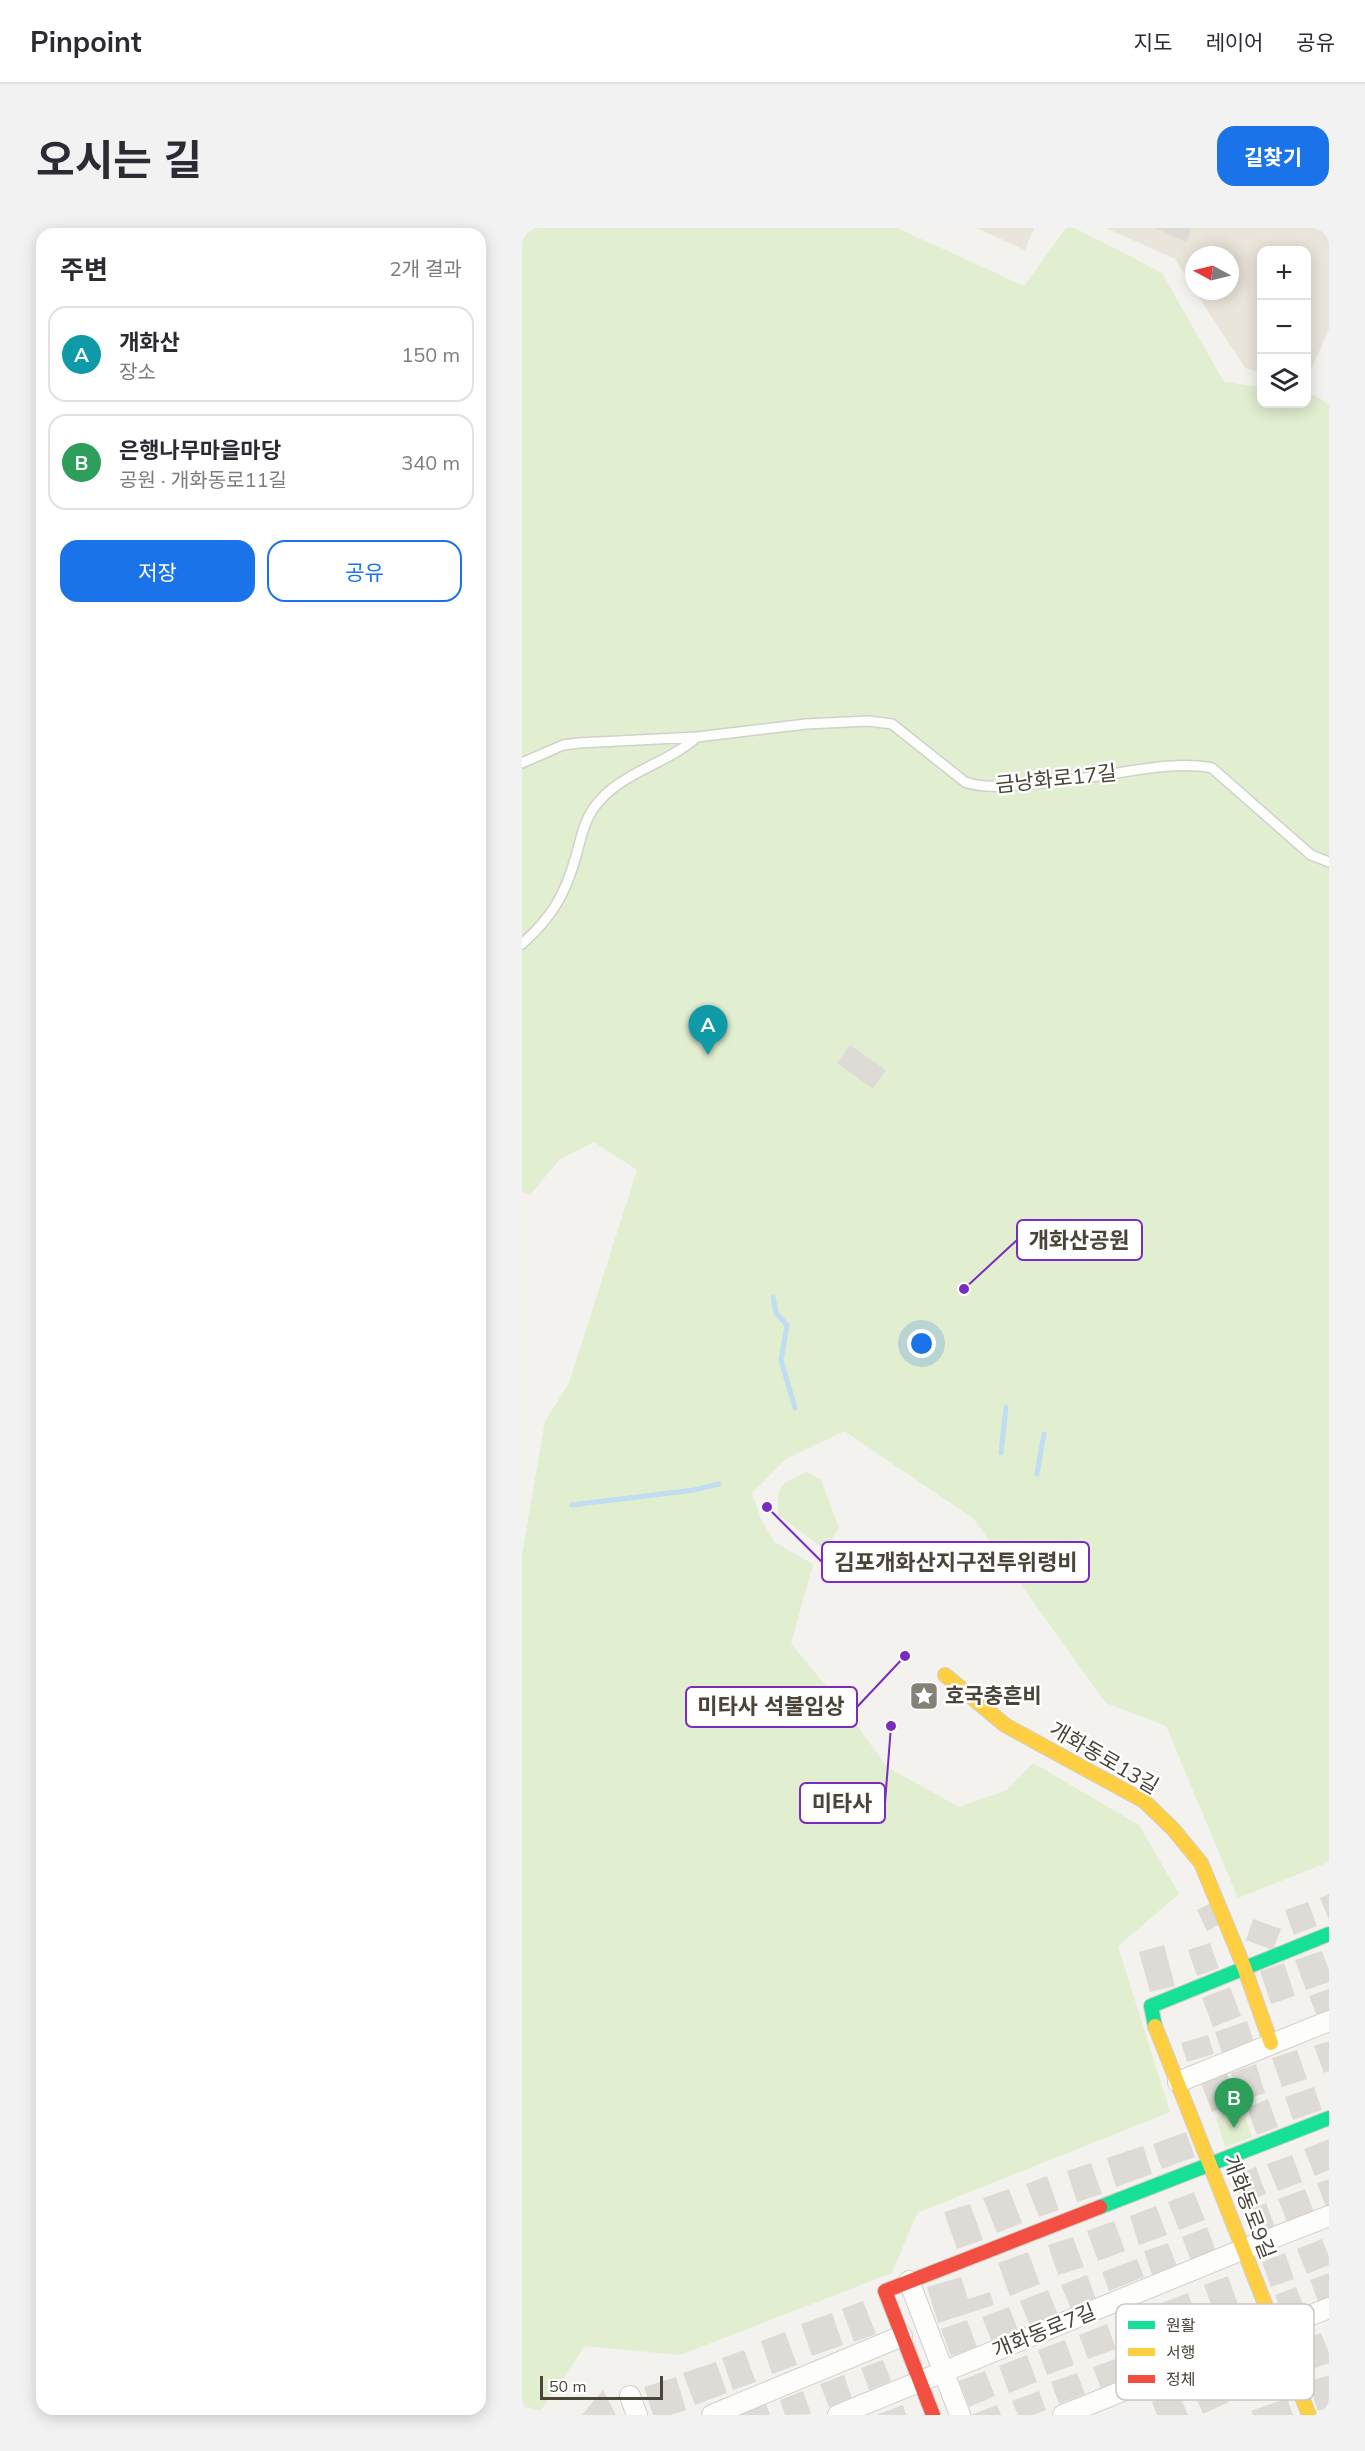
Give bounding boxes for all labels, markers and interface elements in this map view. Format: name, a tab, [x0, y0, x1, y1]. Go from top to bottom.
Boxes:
text: Pinpoint	[30, 24, 142, 59]
text: 지도	[1134, 29, 1172, 55]
text: 레이어	[1205, 29, 1263, 55]
text: 공유	[1296, 29, 1335, 55]
button: 길찾기	[1217, 126, 1329, 186]
text: 오시는 길	[36, 133, 202, 186]
north arrow	[1185, 246, 1239, 300]
map controls	[1257, 246, 1311, 408]
button: +	[1257, 246, 1311, 300]
text: 주변	[60, 253, 108, 286]
text: 2개 결과	[390, 256, 462, 281]
button: −	[1257, 300, 1311, 354]
text: 개화산	[119, 328, 180, 356]
text: A	[74, 342, 89, 367]
text: 150 m	[401, 342, 460, 367]
button: layers	[1257, 354, 1311, 408]
text: 장소	[119, 359, 156, 384]
text: 은행나무마을마당	[119, 436, 281, 464]
text: B	[75, 450, 88, 475]
text: 340 m	[401, 450, 460, 475]
text: 공원 · 개화동로11길	[119, 467, 287, 492]
button: 저장	[60, 540, 255, 602]
button: 공유	[267, 540, 462, 602]
street label: 금낭화로17길	[994, 759, 1118, 797]
pin: A	[688, 1006, 728, 1055]
callout: 개화산공원	[1017, 1220, 1142, 1260]
text: 개화산공원	[1028, 1226, 1130, 1254]
your location	[907, 1329, 936, 1358]
callout: 김포개화산지구전투위령비	[822, 1542, 1089, 1582]
text: 김포개화산지구전투위령비	[835, 1548, 1077, 1576]
place icon: 호국충흔비	[908, 1680, 940, 1712]
place label: 호국충흔비	[945, 1682, 1042, 1708]
callout: 미타사 석불입상	[686, 1687, 857, 1727]
text: 미타사 석불입상	[697, 1692, 845, 1720]
street label: 개화동로13길	[1045, 1715, 1164, 1799]
callout: 미타사	[800, 1783, 885, 1823]
text: 미타사	[812, 1789, 872, 1817]
pin: B	[1214, 2078, 1254, 2128]
street label: 개화동로9길	[1218, 2151, 1282, 2262]
street label: 개화동로7길	[988, 2298, 1099, 2363]
legend	[1116, 2304, 1314, 2400]
text: 원활	[1166, 2315, 1196, 2335]
text: 서행	[1166, 2342, 1195, 2362]
text: 정체	[1166, 2369, 1195, 2389]
scale bar	[540, 2373, 663, 2400]
text: 50 m	[549, 2376, 586, 2396]

